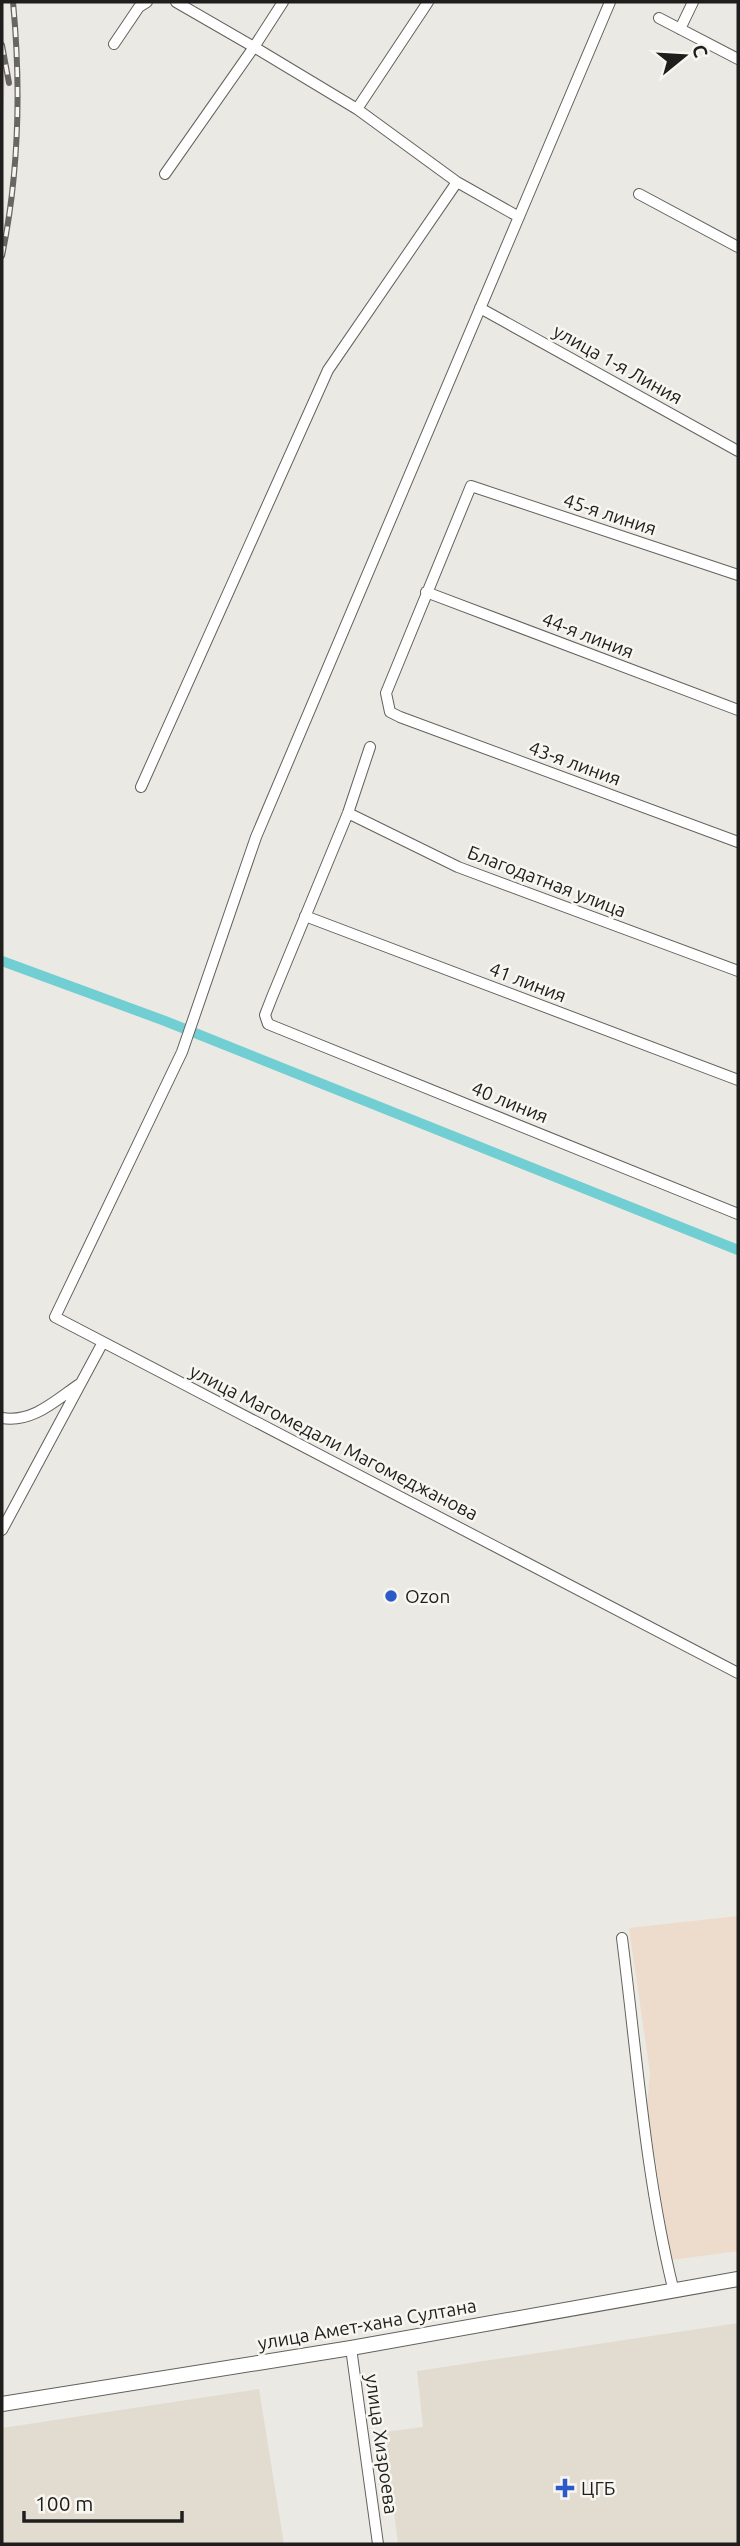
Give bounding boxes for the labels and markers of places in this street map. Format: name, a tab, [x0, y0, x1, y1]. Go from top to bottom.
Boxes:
place label: Ozon	[405, 1585, 450, 1607]
marker: Ozon	[383, 1588, 399, 1604]
place label: ЦГБ	[581, 2477, 616, 2499]
marker: ЦГБ	[555, 2478, 575, 2498]

